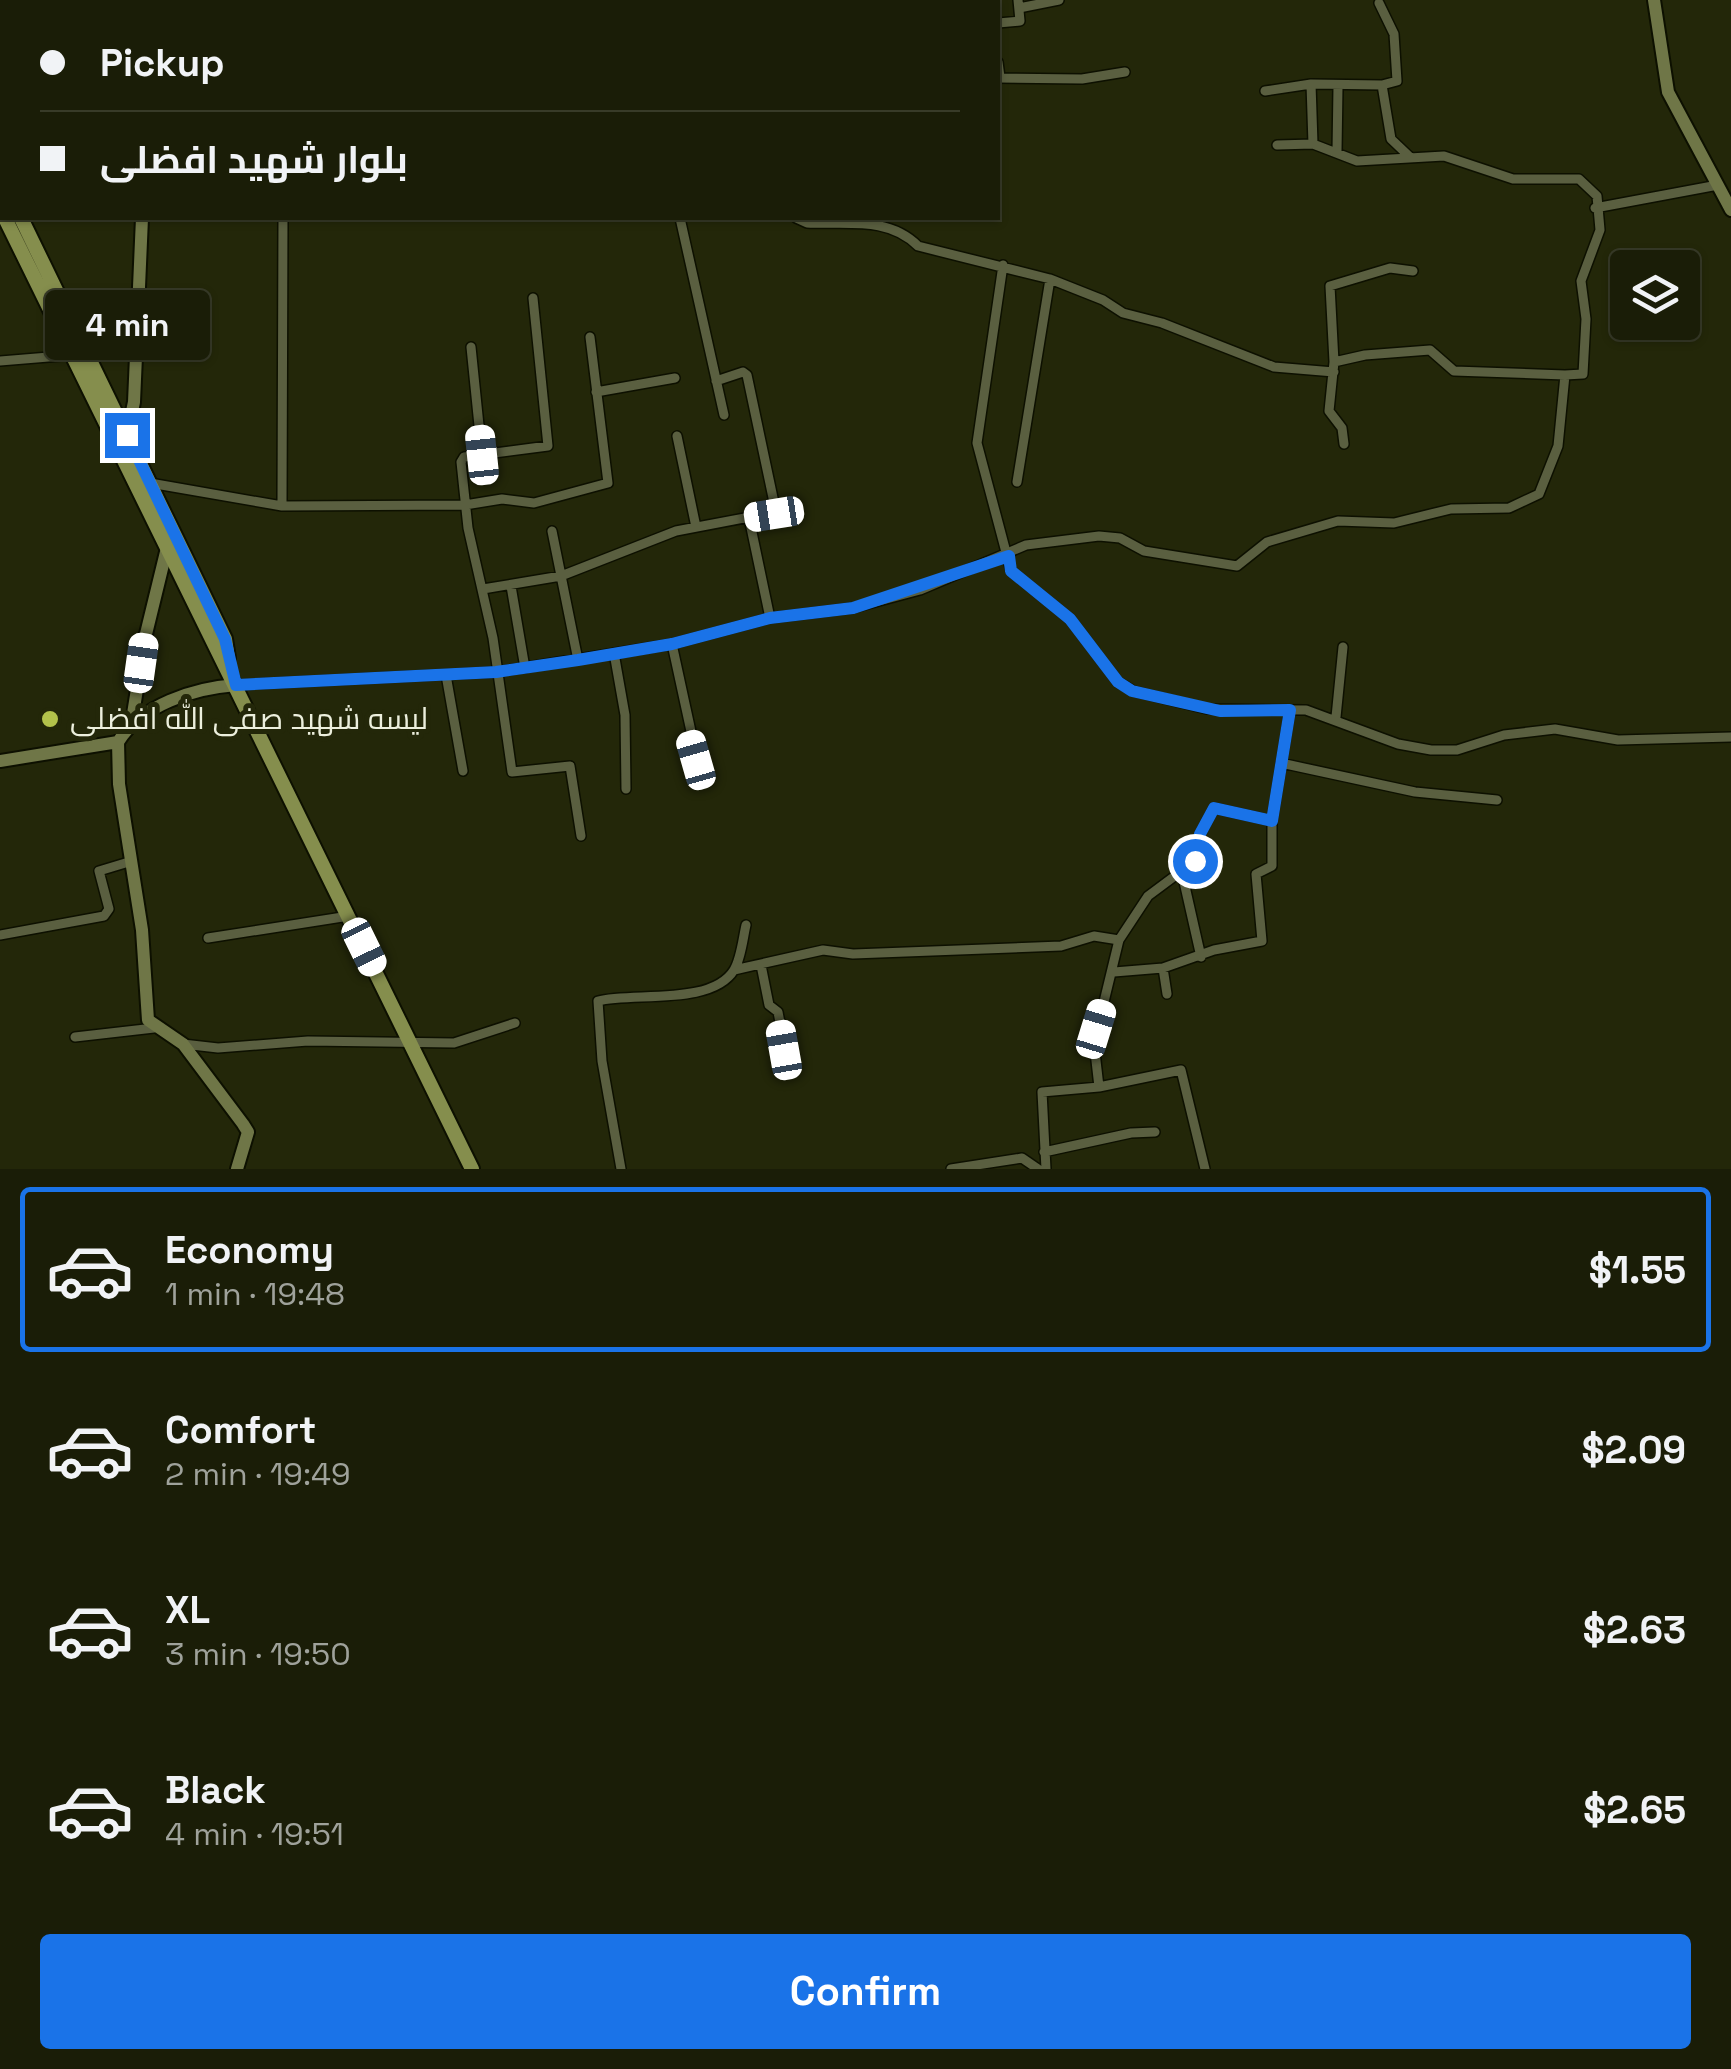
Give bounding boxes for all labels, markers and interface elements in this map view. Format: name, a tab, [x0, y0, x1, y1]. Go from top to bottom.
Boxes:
text: Pickup	[100, 39, 224, 87]
text: بلوار شهید افضلی	[100, 136, 408, 184]
map controls	[1610, 250, 1700, 340]
button: layers	[1610, 250, 1700, 340]
callout: 4 min	[44, 290, 210, 360]
text: 4 min	[85, 305, 170, 345]
route end	[105, 413, 150, 458]
car	[464, 424, 500, 486]
car	[742, 494, 806, 534]
car	[122, 631, 160, 695]
place label: لیسه شهید صفی الله افضلی	[70, 699, 428, 738]
marker: لیسه شهید صفی الله افضلی	[39, 708, 61, 730]
car	[673, 727, 719, 793]
route start	[1173, 839, 1218, 884]
car	[337, 913, 391, 981]
car	[1073, 996, 1119, 1062]
car	[764, 1018, 804, 1082]
icon: car	[45, 1225, 135, 1315]
text: Economy	[165, 1226, 334, 1274]
text: $1.55	[1589, 1246, 1686, 1294]
text: 1 min · 19:48	[165, 1274, 345, 1314]
icon: car	[45, 1405, 135, 1495]
text: Comfort	[165, 1406, 316, 1454]
text: $2.09	[1581, 1426, 1686, 1474]
text: 2 min · 19:49	[165, 1454, 351, 1494]
icon: car	[45, 1585, 135, 1675]
text: XL	[165, 1586, 210, 1634]
text: $2.63	[1583, 1606, 1686, 1654]
text: 3 min · 19:50	[165, 1634, 351, 1674]
icon: car	[45, 1765, 135, 1855]
text: Black	[165, 1766, 266, 1814]
text: $2.65	[1583, 1786, 1686, 1834]
text: 4 min · 19:51	[165, 1814, 344, 1854]
button: Confirm	[40, 1934, 1691, 2049]

